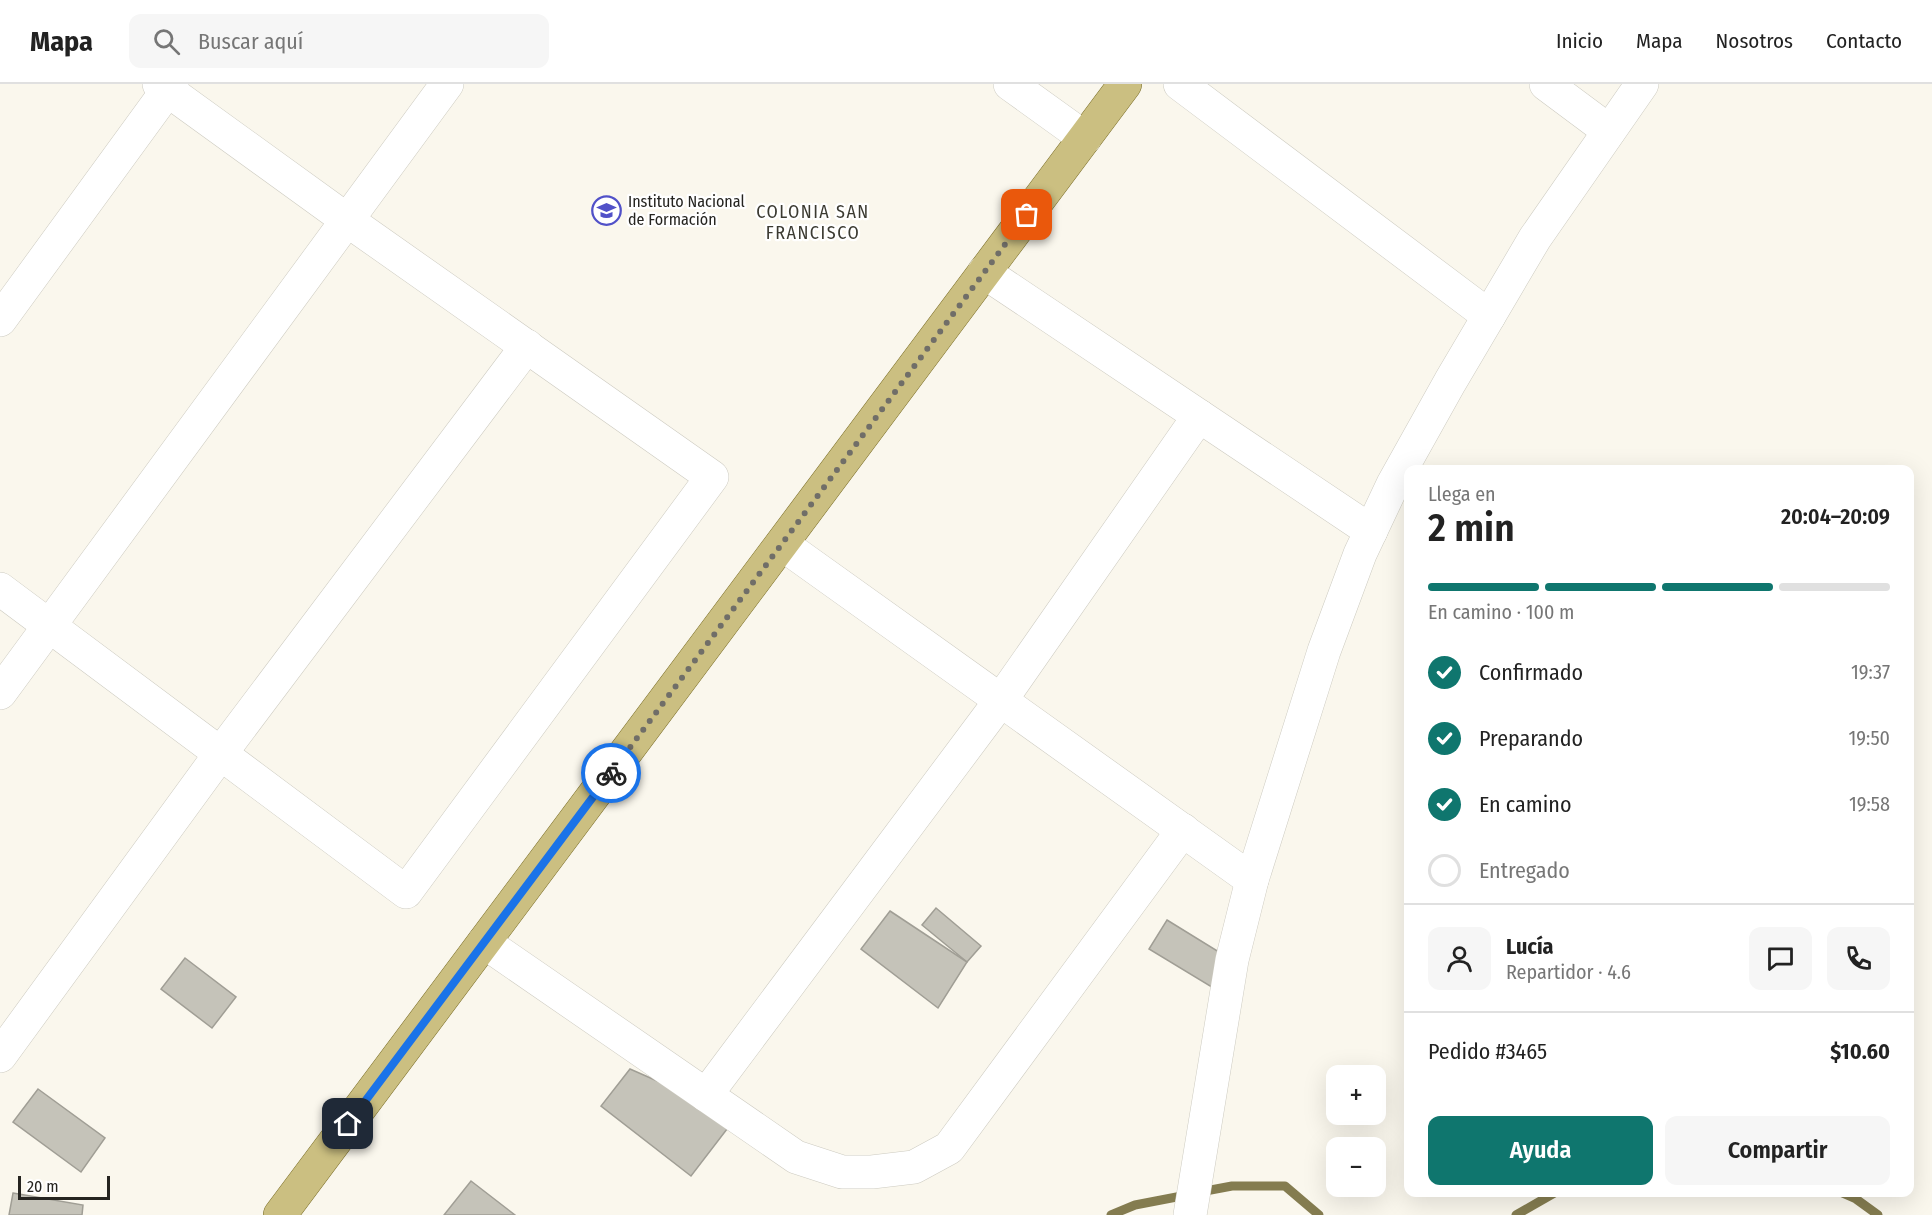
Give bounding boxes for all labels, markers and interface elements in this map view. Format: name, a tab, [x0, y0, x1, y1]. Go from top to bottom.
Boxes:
search box	[129, 14, 549, 68]
text: Mapa	[30, 25, 93, 58]
icon: search	[150, 25, 183, 58]
text: Buscar aquí	[198, 28, 303, 55]
text: Inicio	[1556, 28, 1603, 54]
text: Mapa	[1636, 28, 1683, 54]
text: Nosotros	[1716, 28, 1793, 54]
text: Contacto	[1826, 28, 1902, 54]
pin	[1001, 189, 1052, 240]
place label: Instituto Nacional de Formación	[628, 192, 745, 229]
school or university icon: Instituto Nacional de Formación	[591, 194, 623, 226]
icon: bag	[1010, 198, 1043, 231]
district label: COLONIA SAN FRANCISCO	[756, 201, 870, 244]
text: Llega en	[1428, 482, 1496, 506]
text: 20:04–20:09	[1781, 503, 1890, 530]
text: 2 min	[1428, 505, 1515, 551]
text: En camino · 100 m	[1428, 600, 1574, 624]
icon: check	[1428, 656, 1461, 689]
text: Confirmado	[1479, 659, 1583, 686]
text: 19:37	[1851, 660, 1890, 684]
icon: check	[1428, 722, 1461, 755]
text: Preparando	[1479, 725, 1583, 752]
text: 19:50	[1849, 726, 1890, 750]
courier	[581, 743, 641, 803]
icon: bike	[595, 757, 628, 790]
icon: check	[1428, 788, 1461, 821]
text: En camino	[1479, 791, 1571, 818]
text: 19:58	[1849, 792, 1890, 816]
text: Entregado	[1479, 857, 1570, 884]
button: person	[1428, 927, 1491, 990]
button: chat	[1749, 927, 1812, 990]
button: phone	[1827, 927, 1890, 990]
text: Lucía	[1506, 933, 1554, 960]
text: Repartidor · 4.6	[1506, 960, 1631, 984]
text: Pedido #3465	[1428, 1038, 1547, 1065]
text: $10.60	[1830, 1038, 1890, 1065]
map controls	[1326, 1065, 1386, 1197]
button: +	[1326, 1065, 1386, 1125]
pin	[322, 1098, 373, 1149]
icon: home	[331, 1107, 364, 1140]
button: Ayuda	[1428, 1116, 1653, 1185]
button: Compartir	[1665, 1116, 1890, 1185]
button: −	[1326, 1137, 1386, 1197]
scale bar	[18, 1173, 110, 1200]
text: 20 m	[27, 1177, 58, 1196]

